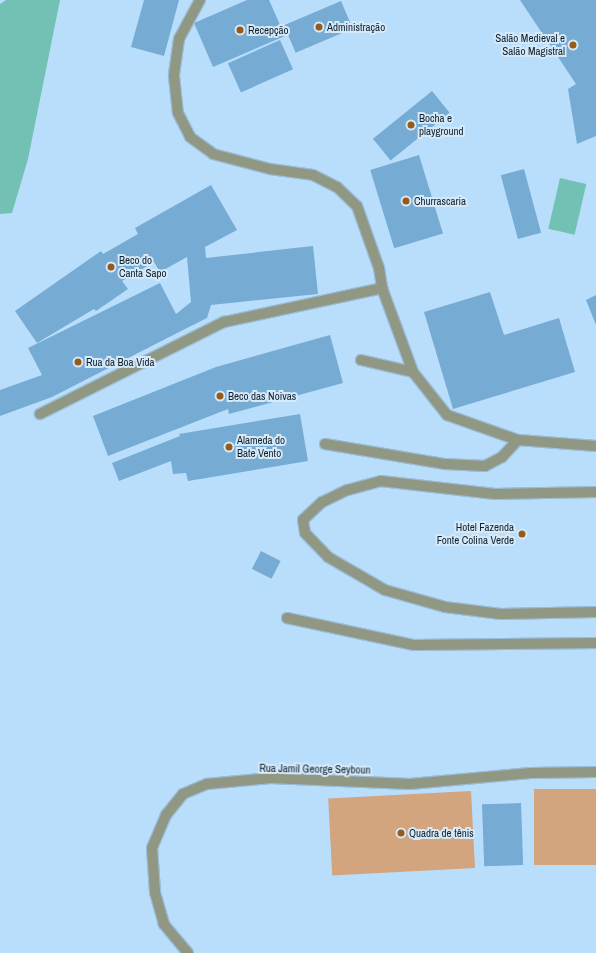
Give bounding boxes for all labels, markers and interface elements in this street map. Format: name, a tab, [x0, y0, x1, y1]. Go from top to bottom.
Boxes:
place label: Administração	[327, 20, 385, 34]
marker: Administração	[314, 22, 324, 32]
place label: Recepção	[248, 23, 289, 37]
marker: Recepção	[235, 25, 245, 35]
place label: Salão Medieval e Salão Magistral	[495, 32, 565, 58]
marker: Salão Medieval e Salão Magistral	[568, 40, 578, 50]
place label: Bocha e playground	[419, 112, 464, 138]
marker: Bocha e playground	[406, 120, 416, 130]
place label: Churrascaria	[414, 194, 466, 208]
marker: Churrascaria	[401, 196, 411, 206]
place label: Beco do Canta Sapo	[119, 254, 167, 280]
marker: Beco do Canta Sapo	[106, 262, 116, 272]
place label: Rua da Boa Vida	[86, 355, 155, 369]
marker: Rua da Boa Vida	[73, 357, 83, 367]
place label: Beco das Noivas	[228, 389, 296, 403]
marker: Beco das Noivas	[215, 391, 225, 401]
place label: Alameda do Bate Vento	[237, 434, 285, 460]
marker: Alameda do Bate Vento	[224, 442, 234, 452]
place label: Hotel Fazenda Fonte Colina Verde	[437, 521, 514, 547]
marker: Hotel Fazenda Fonte Colina Verde	[517, 529, 527, 539]
street label: Rua Jamil George Seyboun	[259, 761, 371, 777]
place label: Quadra de tênis	[409, 826, 474, 840]
marker: Quadra de tênis	[396, 828, 406, 838]

